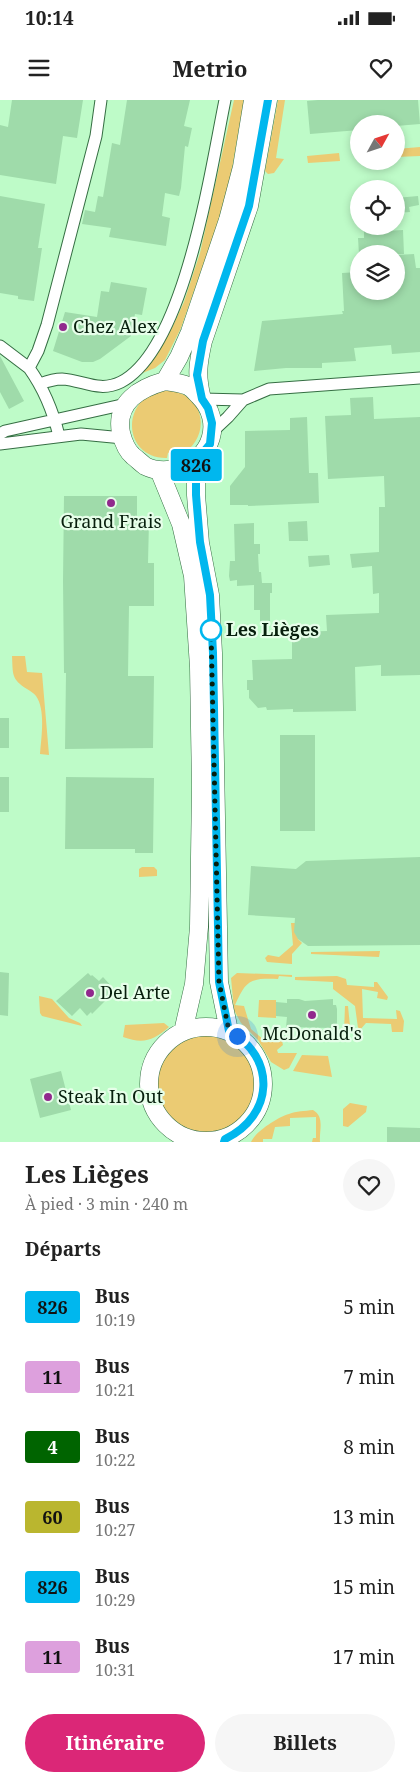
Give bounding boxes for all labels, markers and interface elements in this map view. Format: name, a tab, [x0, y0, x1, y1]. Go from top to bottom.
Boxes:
text: 10:14	[25, 5, 74, 31]
text: Metrio	[172, 53, 248, 83]
icon: menu	[25, 54, 53, 82]
icon: heart	[367, 54, 395, 82]
north arrow	[350, 115, 405, 170]
map controls	[350, 115, 405, 300]
button: locate	[350, 180, 405, 235]
button: layers	[350, 245, 405, 300]
place label: Chez Alex	[73, 314, 158, 338]
marker: Chez Alex	[57, 321, 69, 333]
line badge: 826	[167, 449, 225, 481]
text: 826	[181, 453, 211, 477]
marker: Grand Frais	[105, 497, 117, 509]
place label: Grand Frais	[60, 509, 162, 533]
place label: Les Lièges	[226, 617, 319, 641]
marker: Les Lièges	[200, 619, 222, 641]
place label: Del Arte	[100, 980, 170, 1004]
marker: Del Arte	[84, 987, 96, 999]
marker: McDonald's	[306, 1009, 318, 1021]
place label: McDonald's	[262, 1021, 362, 1045]
your location	[225, 1024, 250, 1049]
place label: Steak In Out	[58, 1084, 163, 1108]
marker: Steak In Out	[42, 1091, 54, 1103]
text: Les Lièges	[25, 1157, 149, 1190]
button: heart	[343, 1159, 395, 1211]
text: À pied · 3 min · 240 m	[25, 1193, 188, 1215]
text: Départs	[25, 1236, 101, 1262]
text: Bus	[95, 1283, 130, 1309]
text: 5 min	[343, 1294, 395, 1320]
text: 826	[37, 1295, 68, 1319]
text: 10:19	[95, 1309, 135, 1331]
text: Bus	[95, 1353, 130, 1379]
text: 7 min	[343, 1364, 395, 1390]
text: 11	[42, 1365, 63, 1389]
text: 10:21	[95, 1379, 135, 1401]
text: Bus	[95, 1423, 130, 1449]
text: 8 min	[343, 1434, 395, 1460]
text: 4	[47, 1435, 58, 1459]
text: 10:22	[95, 1449, 135, 1471]
text: Bus	[95, 1493, 130, 1519]
text: 13 min	[333, 1504, 395, 1530]
text: 60	[42, 1505, 63, 1529]
text: 10:27	[95, 1519, 135, 1541]
text: Bus	[95, 1563, 130, 1589]
text: 15 min	[333, 1574, 395, 1600]
text: 826	[37, 1575, 68, 1599]
text: 10:29	[95, 1589, 135, 1611]
text: Bus	[95, 1633, 130, 1659]
text: 17 min	[333, 1644, 395, 1670]
text: 11	[42, 1645, 63, 1669]
text: 10:31	[95, 1659, 135, 1681]
button: Itinéraire	[25, 1714, 205, 1772]
button: Billets	[215, 1714, 395, 1772]

